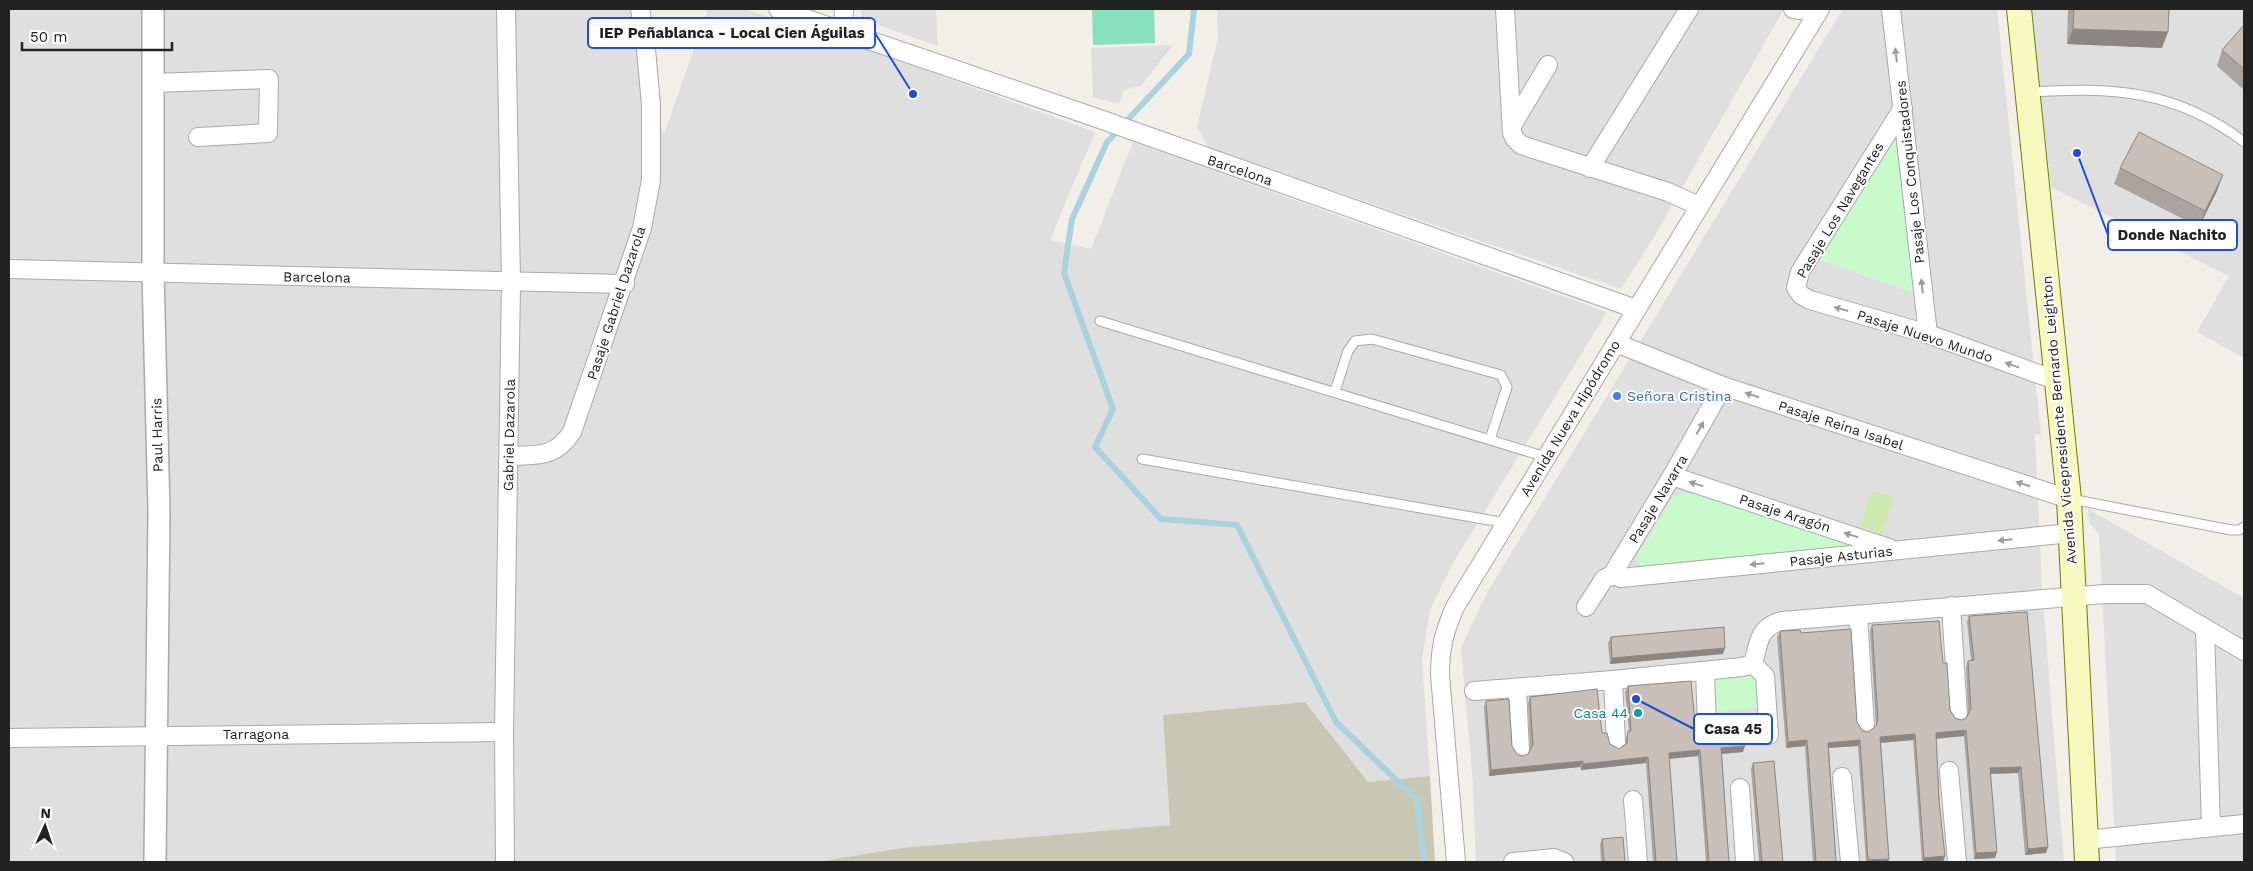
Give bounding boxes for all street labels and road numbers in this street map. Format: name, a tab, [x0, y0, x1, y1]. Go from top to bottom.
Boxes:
street label: Pasaje Los Conquistadores	[1892, 80, 1928, 264]
street label: Pasaje Los Navegantes	[1793, 139, 1887, 281]
street label: Barcelona	[1205, 151, 1275, 189]
street label: Pasaje Gabriel Dazarola	[584, 224, 648, 382]
street label: Barcelona	[283, 268, 351, 286]
street label: Avenida Vicepresidente Bernardo Leighton	[2038, 275, 2080, 565]
street label: Pasaje Nuevo Mundo	[1855, 306, 1995, 366]
street label: Avenida Nueva Hipódromo	[1517, 337, 1623, 499]
street label: Gabriel Dazarola	[500, 379, 518, 491]
street label: Pasaje Reina Isabel	[1776, 397, 1906, 453]
street label: Paul Harris	[148, 398, 166, 472]
street label: Pasaje Navarra	[1625, 452, 1691, 546]
street label: Pasaje Aragón	[1737, 491, 1833, 535]
street label: Pasaje Asturias	[1789, 543, 1893, 569]
street label: Tarragona	[223, 726, 289, 742]

